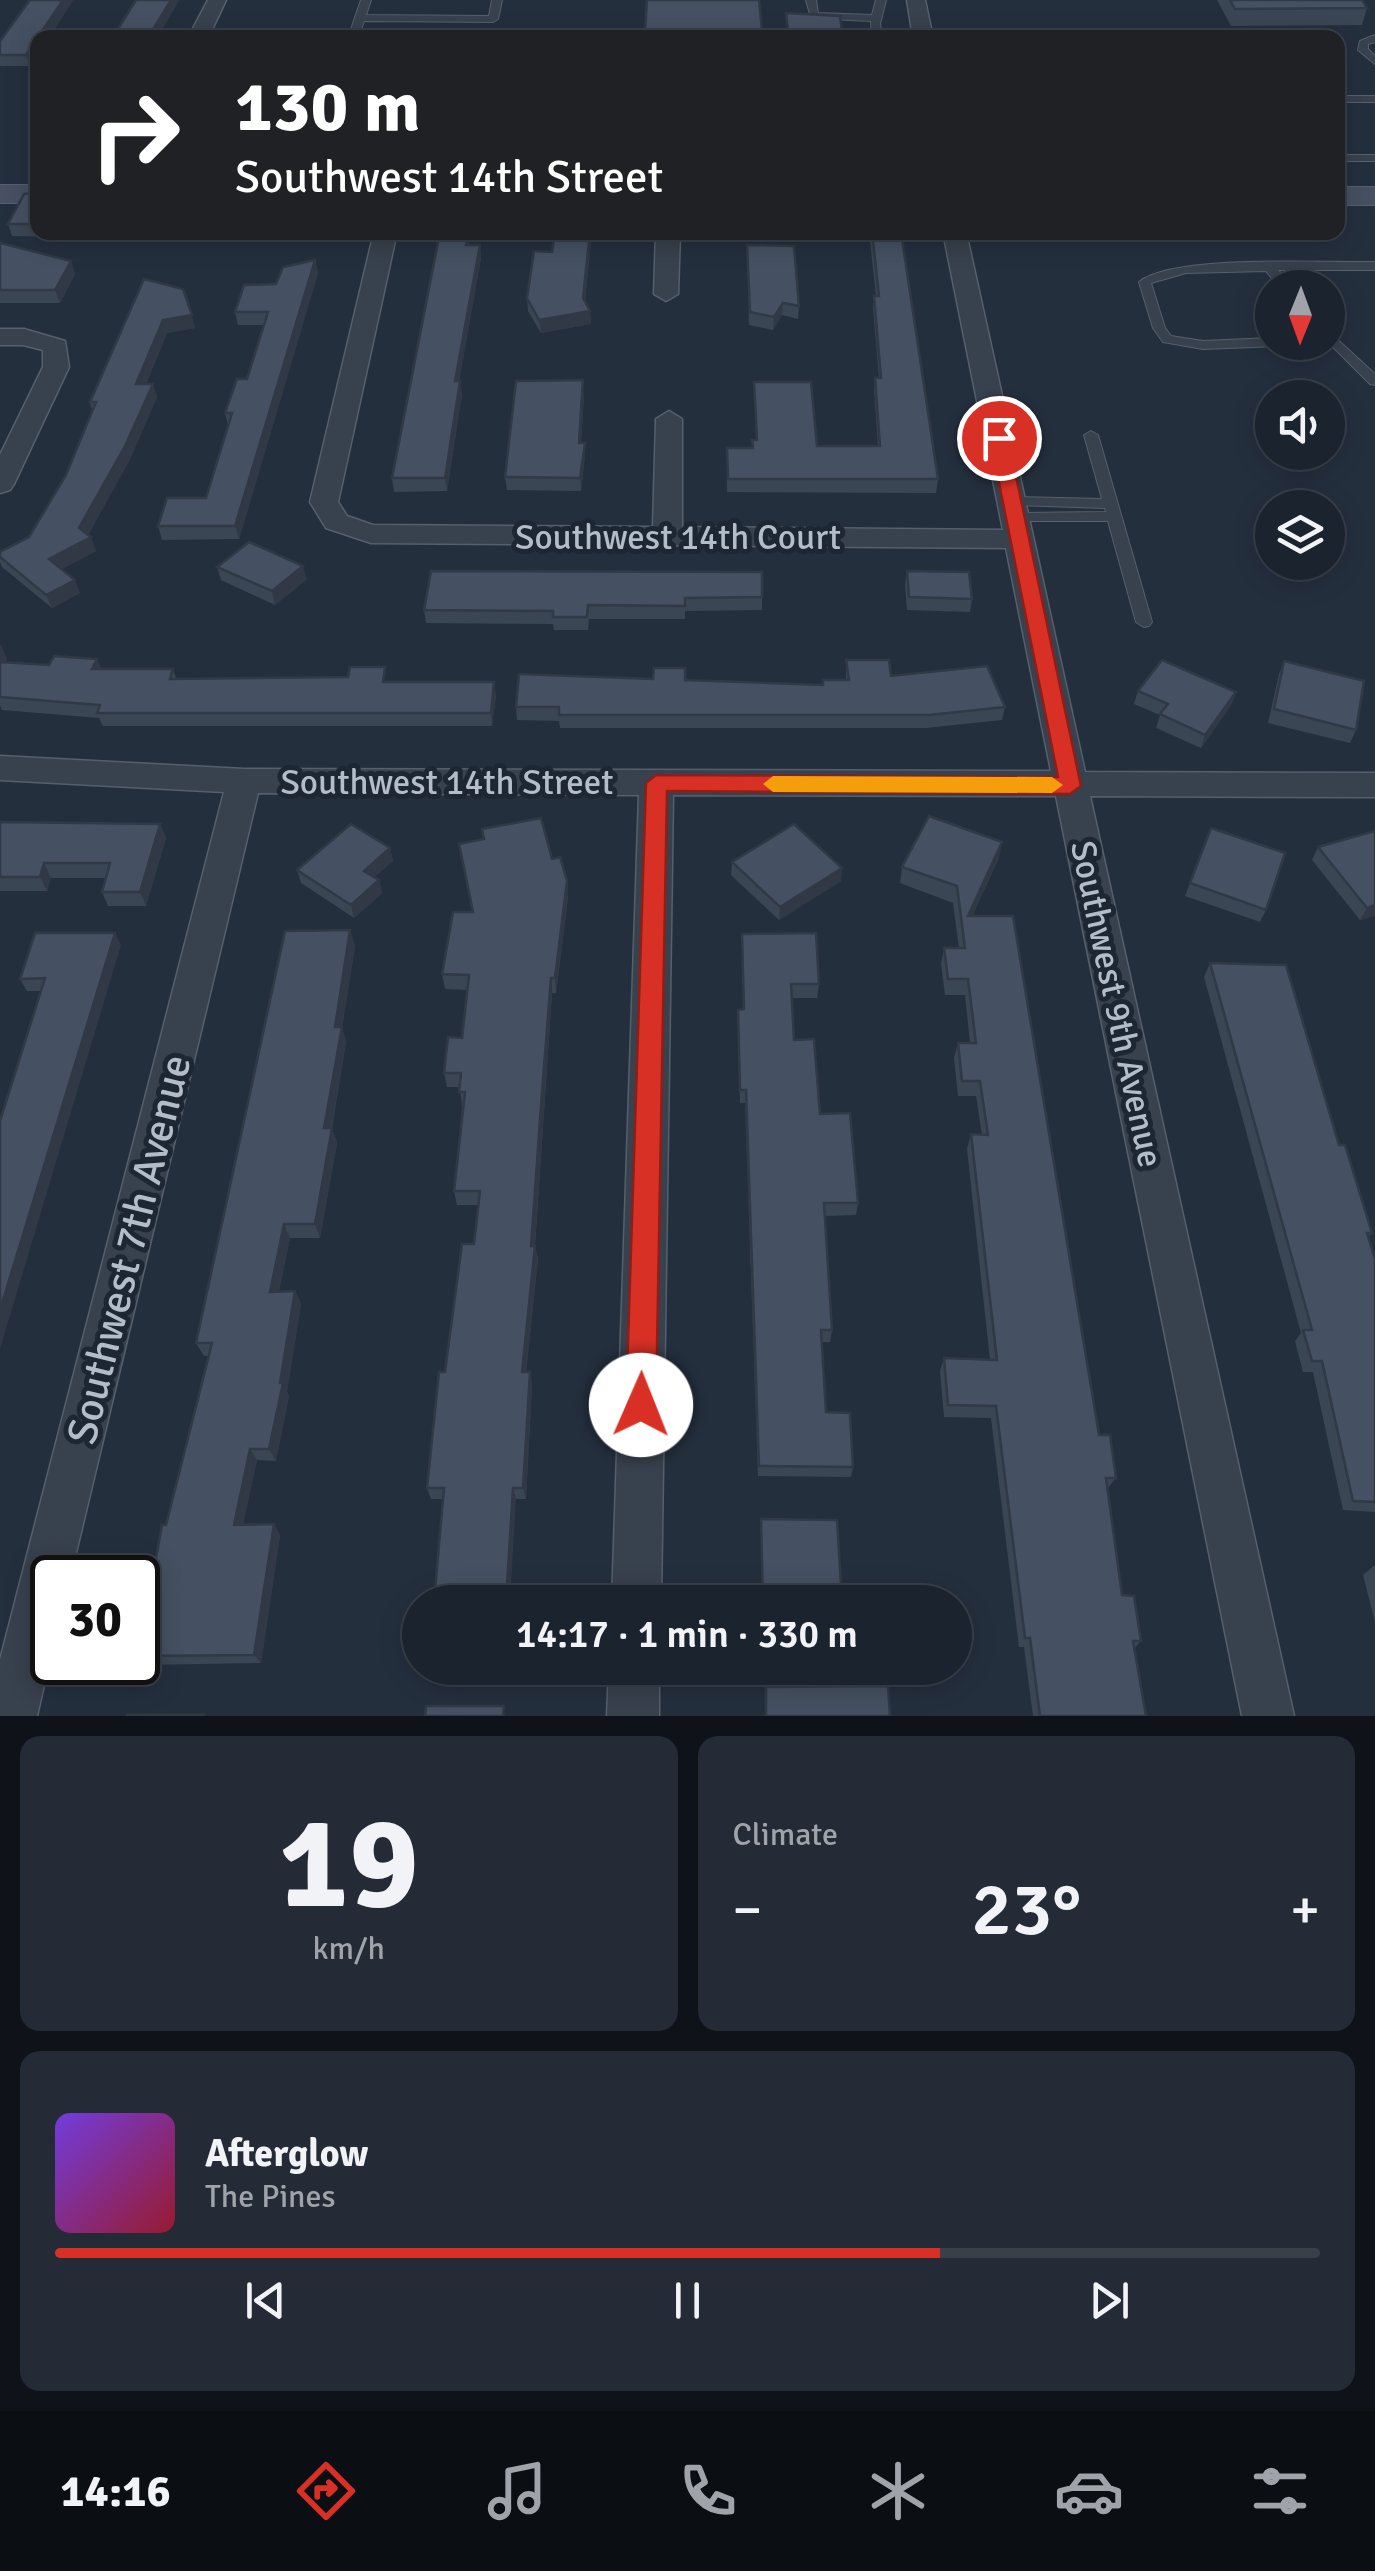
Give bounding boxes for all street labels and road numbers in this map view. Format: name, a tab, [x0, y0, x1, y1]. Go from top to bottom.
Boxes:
street label: Southwest 14th Court	[515, 516, 841, 559]
street label: Southwest 14th Street	[280, 761, 614, 804]
street label: Southwest 9th Avenue	[1061, 837, 1172, 1171]
street label: Southwest 7th Avenue	[56, 1050, 202, 1449]

